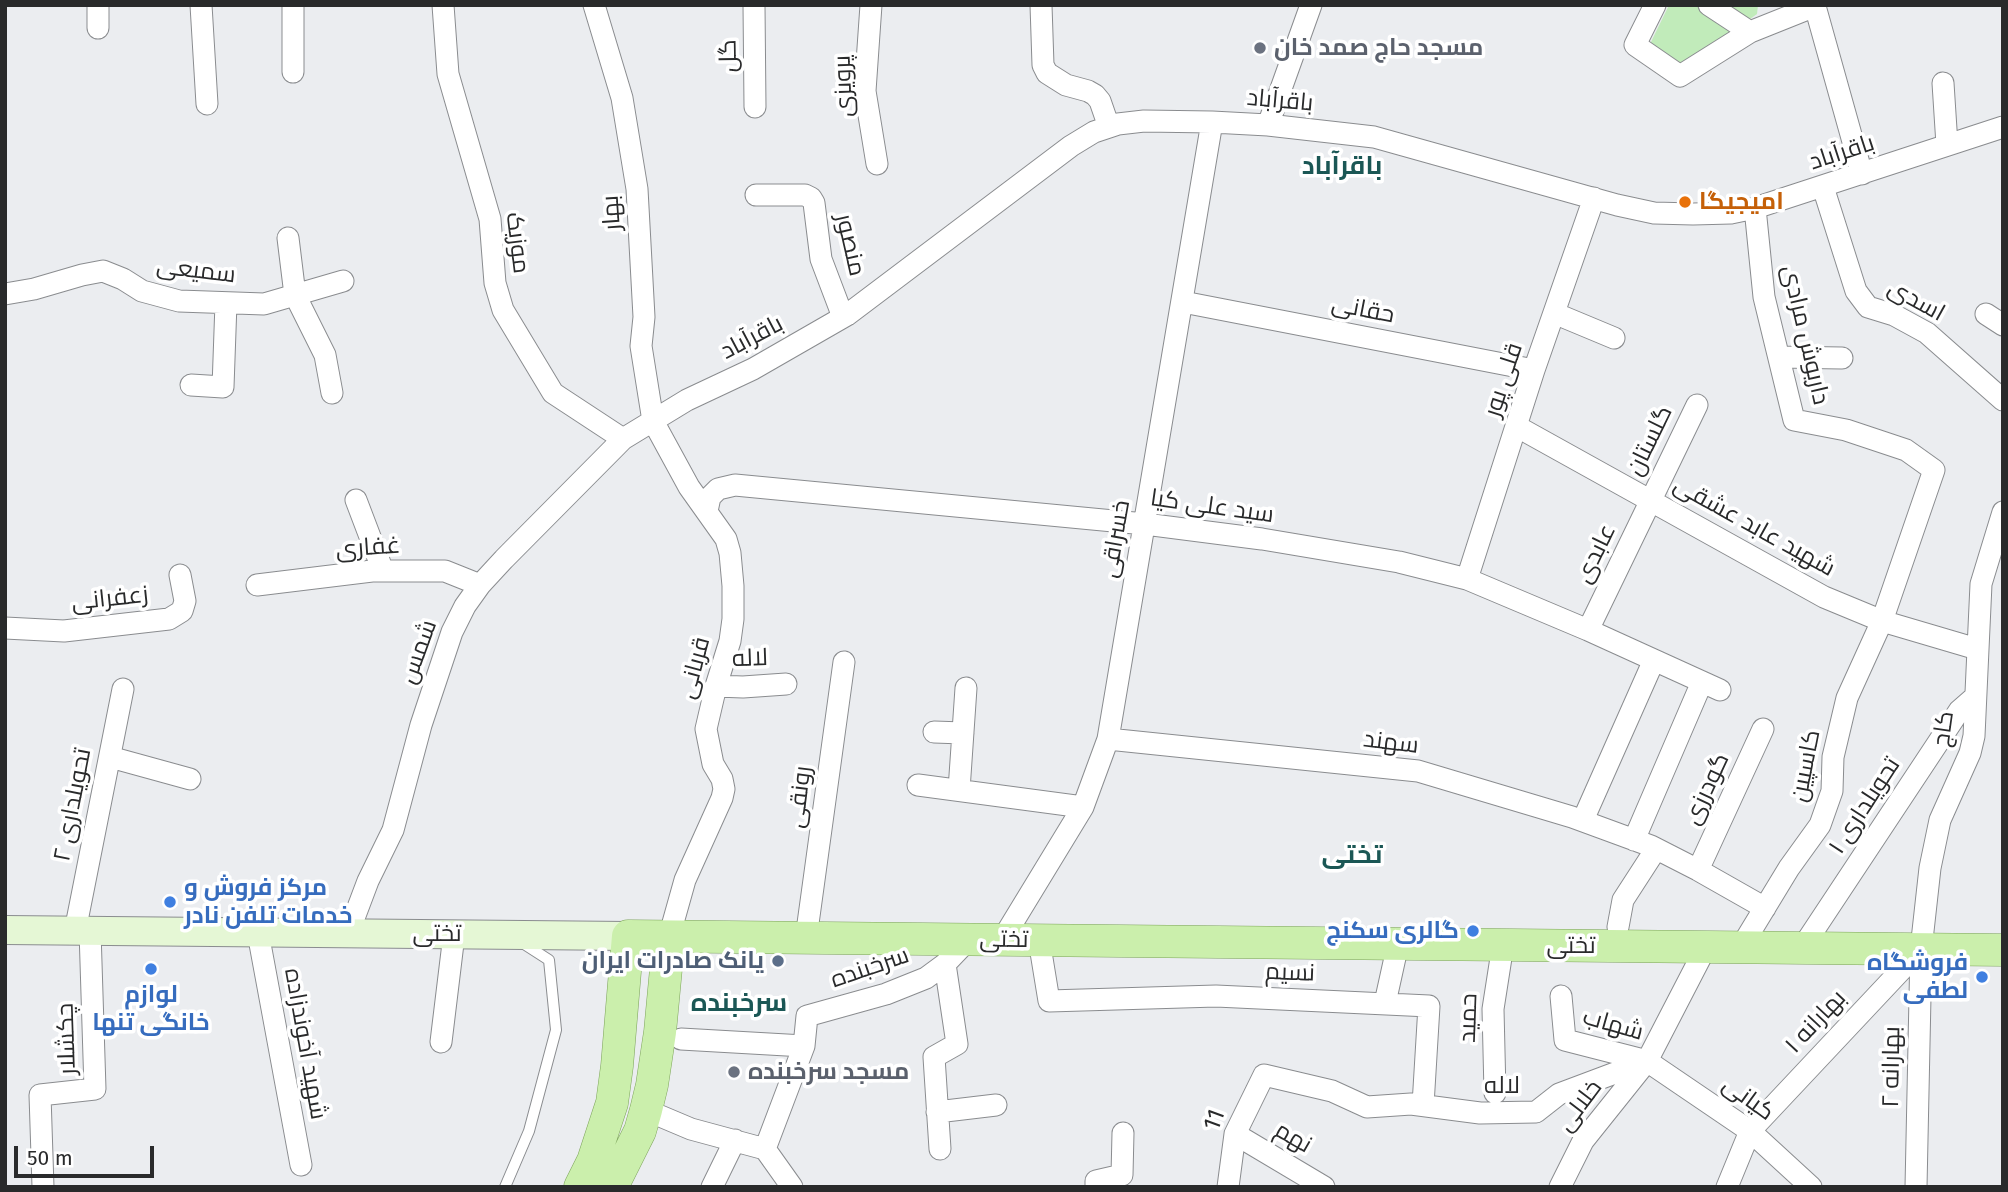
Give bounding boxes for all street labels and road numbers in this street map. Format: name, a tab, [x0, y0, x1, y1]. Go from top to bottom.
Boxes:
street label: گل	[714, 39, 744, 73]
street label: پرویزی	[829, 55, 859, 117]
street label: باقرآباد	[1245, 84, 1315, 118]
street label: باقرآباد	[1806, 129, 1878, 177]
street label: بهار	[596, 194, 628, 232]
street label: موزیک	[499, 211, 535, 275]
street label: منصور	[829, 211, 871, 279]
street label: سمیعی	[155, 252, 237, 290]
street label: داریوش مرادی	[1775, 262, 1835, 408]
street label: اسدی	[1882, 274, 1950, 328]
street label: حقانی	[1329, 290, 1397, 330]
street label: باقرآباد	[716, 310, 788, 366]
street label: قلی پور	[1479, 339, 1529, 421]
street label: گلستان	[1621, 401, 1679, 481]
street label: شهید عابد عشقی	[1668, 471, 1840, 583]
street label: سید علی کیا	[1148, 484, 1276, 530]
street label: خسراقی	[1095, 498, 1137, 580]
street label: عابدی	[1569, 520, 1623, 588]
street label: غفاری	[335, 531, 401, 565]
street label: زعفرانی	[70, 581, 150, 617]
street label: شمس	[394, 616, 444, 688]
street label: قربانی	[673, 634, 717, 702]
street label: لاله	[732, 644, 768, 674]
street label: کاج	[1927, 709, 1961, 749]
street label: سهند	[1362, 725, 1420, 761]
street label: کاسپین	[1785, 728, 1827, 804]
street label: تحویلداری ۲	[48, 746, 98, 864]
street label: گودرزی	[1678, 749, 1736, 829]
street label: تحویلداری ۱	[1823, 752, 1907, 860]
street label: رونقی	[782, 764, 818, 830]
street label: تختی	[412, 920, 462, 948]
street label: تختی	[979, 925, 1029, 955]
street label: تختی	[1546, 932, 1596, 960]
street label: سرخبنده	[827, 941, 913, 995]
street label: نسیم	[1265, 958, 1315, 988]
street label: شهید آخوندزاده	[278, 966, 332, 1122]
street label: بهارانه ۱	[1780, 984, 1852, 1060]
street label: حمید	[1454, 993, 1484, 1043]
street label: چکشلار	[51, 1002, 83, 1076]
street label: شهاب	[1579, 1003, 1647, 1047]
street label: بهارانه ۲	[1877, 1026, 1907, 1108]
street label: کیانی	[1717, 1071, 1779, 1127]
street label: لاله	[1484, 1072, 1520, 1100]
street label: خلالی	[1551, 1074, 1609, 1138]
street label: 11	[1198, 1105, 1232, 1135]
street label: نهم	[1269, 1116, 1317, 1160]

